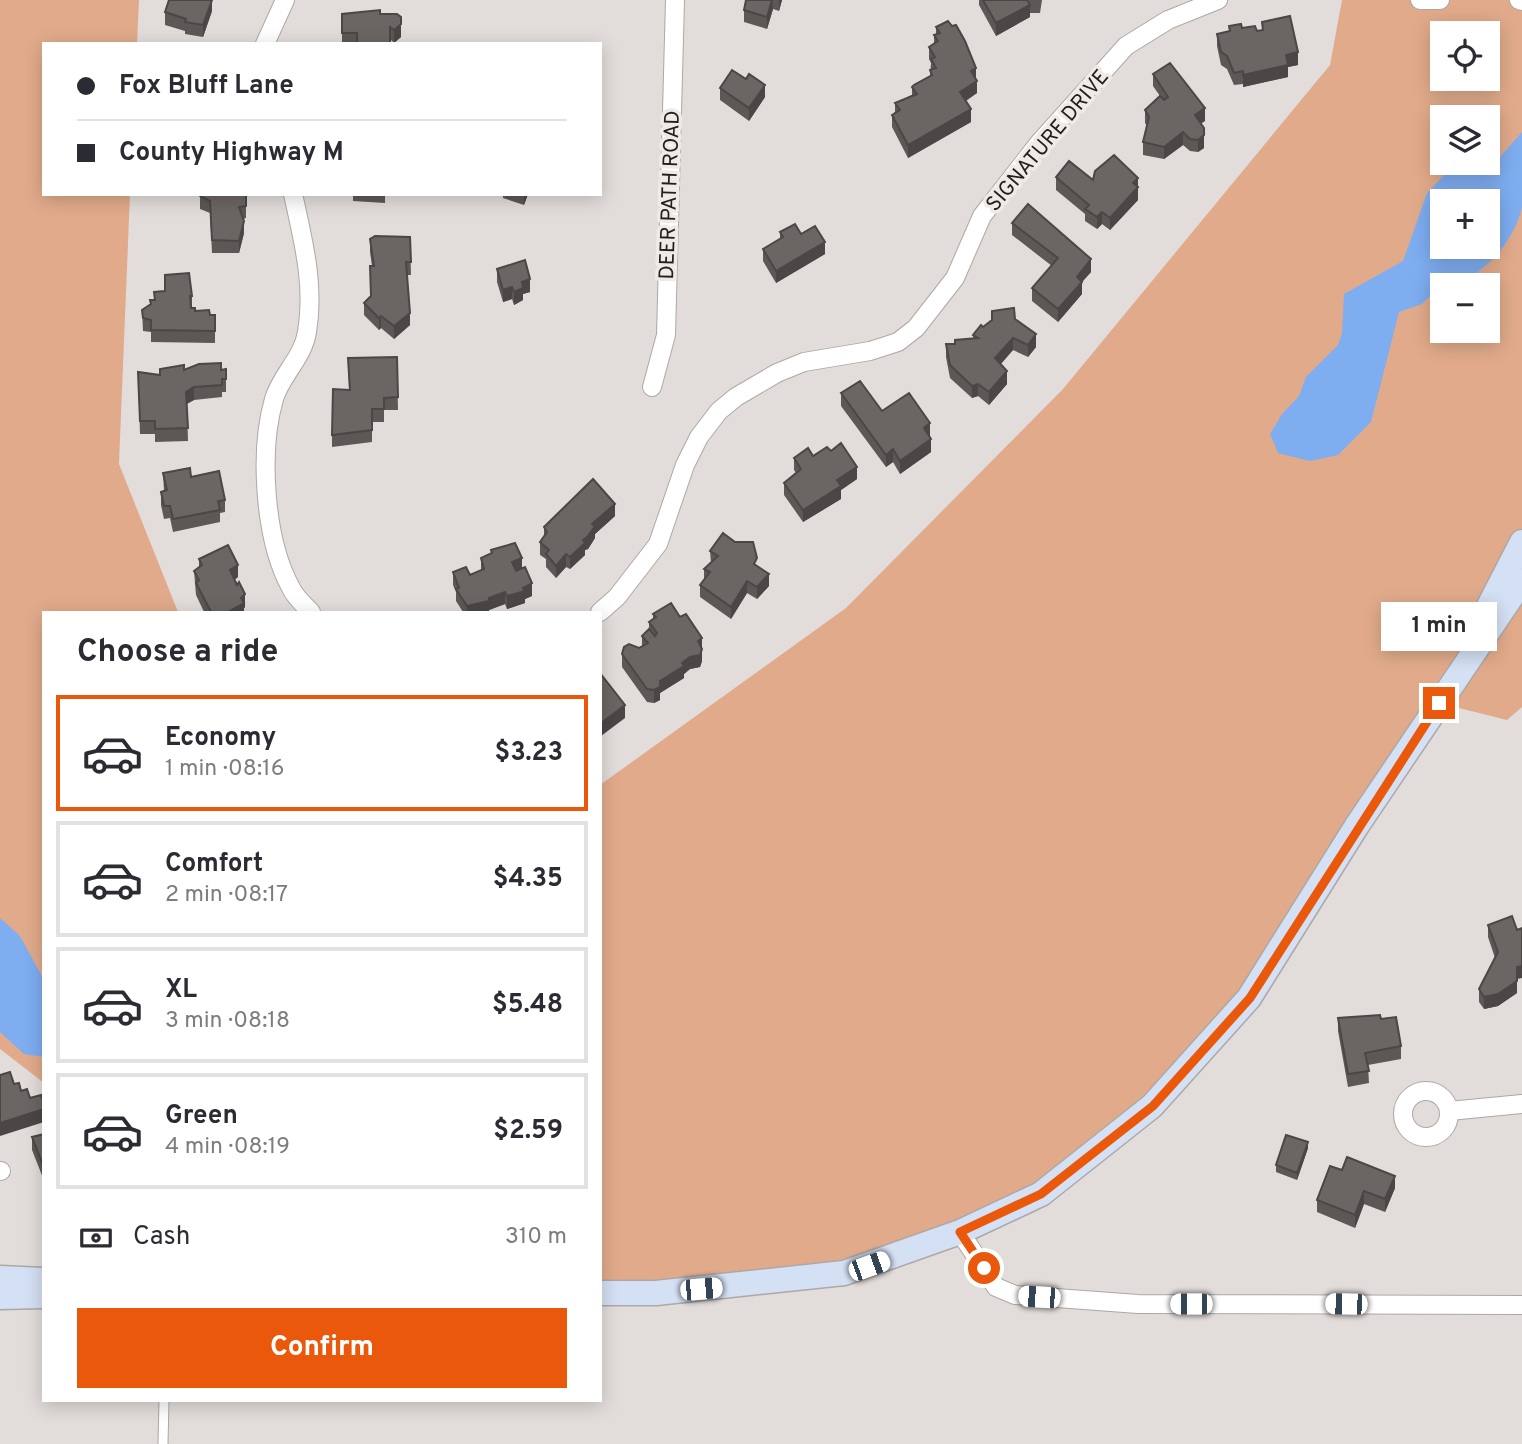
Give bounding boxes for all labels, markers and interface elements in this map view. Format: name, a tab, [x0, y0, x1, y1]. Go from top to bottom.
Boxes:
map controls	[1430, 21, 1500, 343]
button: locate	[1430, 21, 1500, 91]
street label: SIGNATURE DRIVE	[981, 64, 1116, 218]
text: Fox Bluff Lane	[119, 70, 294, 103]
button: layers	[1430, 105, 1500, 175]
street label: DEER PATH ROAD	[654, 110, 687, 280]
text: County Highway M	[119, 137, 344, 170]
button: +	[1430, 189, 1500, 259]
button: −	[1430, 273, 1500, 343]
callout: 1 min	[1381, 602, 1497, 650]
text: 1 min	[1411, 612, 1467, 641]
text: Choose a ride	[77, 633, 278, 673]
route end	[1423, 687, 1455, 719]
icon: car	[81, 722, 144, 785]
text: Economy	[165, 722, 276, 755]
text: $3.23	[495, 737, 563, 770]
text: 1 min · 08:16	[165, 755, 284, 784]
icon: car	[81, 848, 144, 911]
text: Comfort	[165, 848, 263, 881]
text: $4.35	[493, 863, 563, 896]
text: 2 min · 08:17	[165, 881, 288, 910]
icon: car	[81, 974, 144, 1037]
text: XL	[165, 974, 197, 1007]
text: $5.48	[492, 989, 563, 1022]
text: 3 min · 08:18	[165, 1007, 290, 1036]
icon: car	[81, 1100, 144, 1163]
text: Green	[165, 1100, 238, 1133]
text: $2.59	[493, 1115, 563, 1148]
text: 4 min · 08:19	[165, 1133, 290, 1162]
icon: cash	[77, 1219, 115, 1257]
text: Cash	[133, 1221, 190, 1254]
text: 310 m	[505, 1223, 567, 1252]
car	[846, 1249, 893, 1283]
route start	[968, 1252, 1000, 1284]
car	[680, 1277, 723, 1301]
car	[1018, 1285, 1061, 1309]
car	[1325, 1293, 1368, 1315]
car	[1171, 1294, 1213, 1315]
button: Confirm	[77, 1308, 567, 1388]

